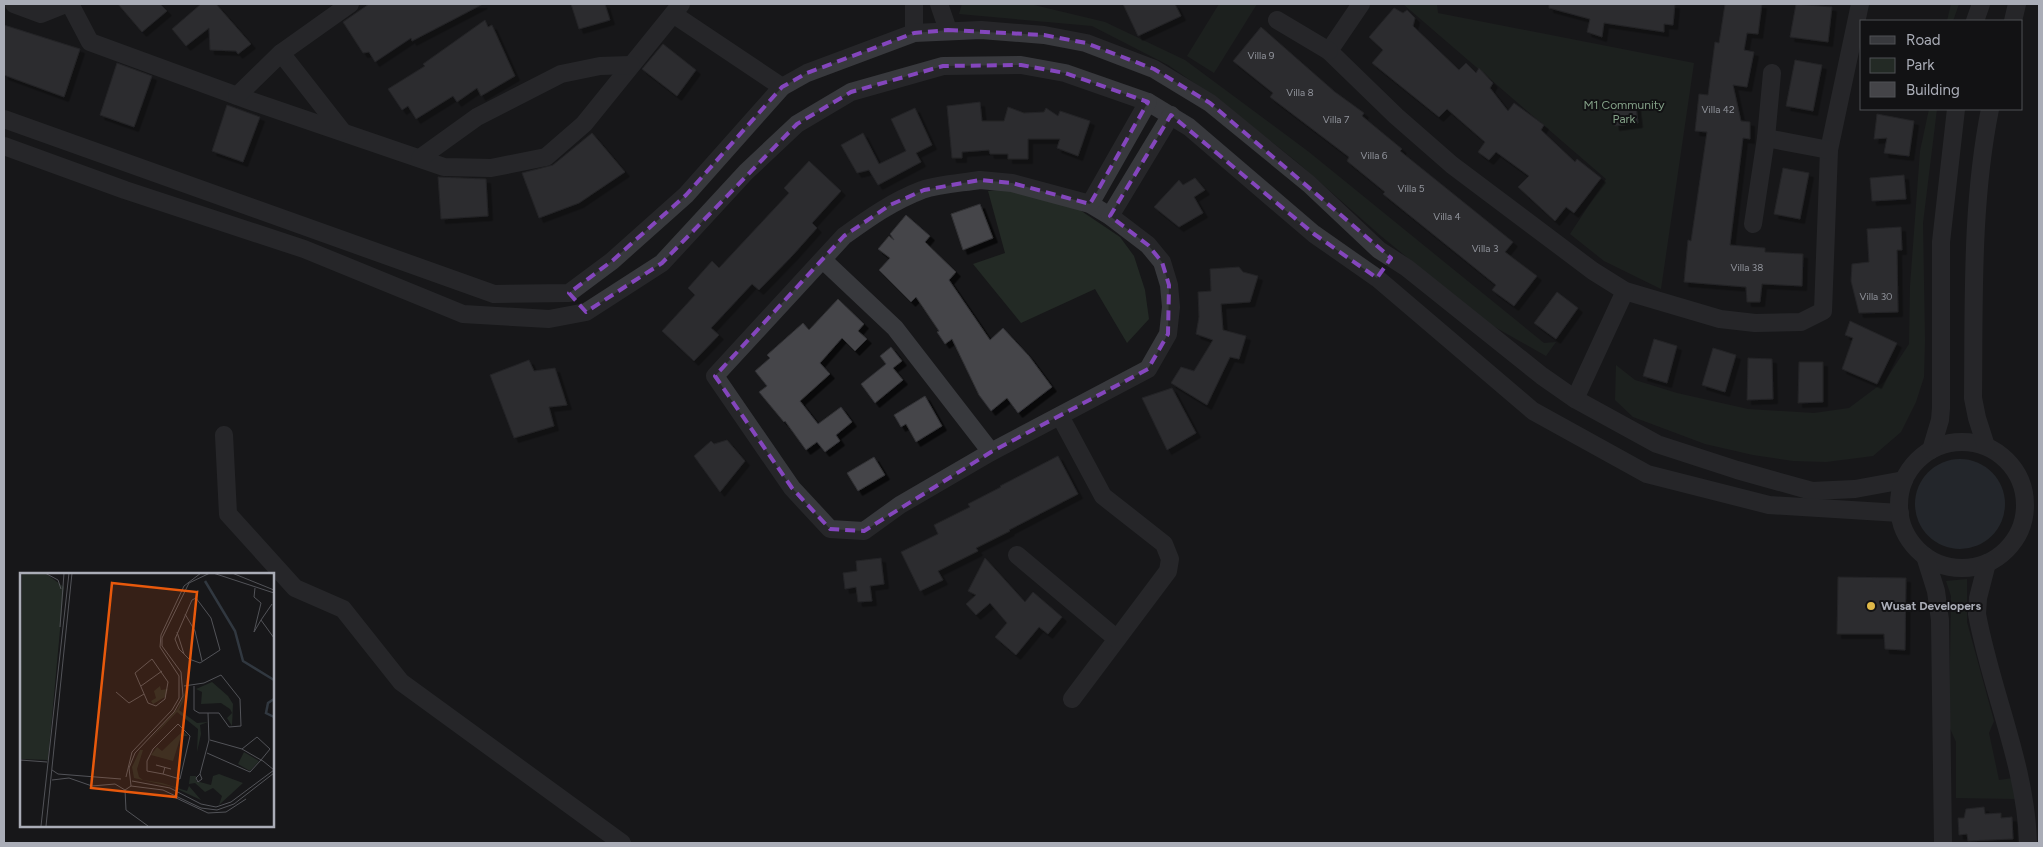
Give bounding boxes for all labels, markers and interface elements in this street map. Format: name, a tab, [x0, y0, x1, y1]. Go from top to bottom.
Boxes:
legend	[1860, 20, 2023, 110]
text: Road	[1906, 31, 1941, 49]
house number: Villa 9	[1248, 49, 1275, 62]
text: Park	[1906, 56, 1935, 74]
text: Building	[1906, 81, 1960, 99]
house number: Villa 8	[1286, 86, 1314, 99]
park label: M1 Community Park	[1583, 98, 1665, 126]
house number: Villa 42	[1701, 103, 1735, 116]
house number: Villa 7	[1323, 113, 1350, 126]
house number: Villa 6	[1361, 149, 1388, 162]
house number: Villa 5	[1398, 182, 1425, 195]
house number: Villa 4	[1433, 210, 1461, 223]
house number: Villa 3	[1472, 242, 1498, 255]
house number: Villa 38	[1731, 261, 1763, 274]
house number: Villa 30	[1859, 290, 1893, 303]
inset map	[20, 573, 274, 827]
place label: Wusat Developers	[1881, 599, 1981, 613]
marker: Wusat Developers	[1865, 600, 1877, 612]

